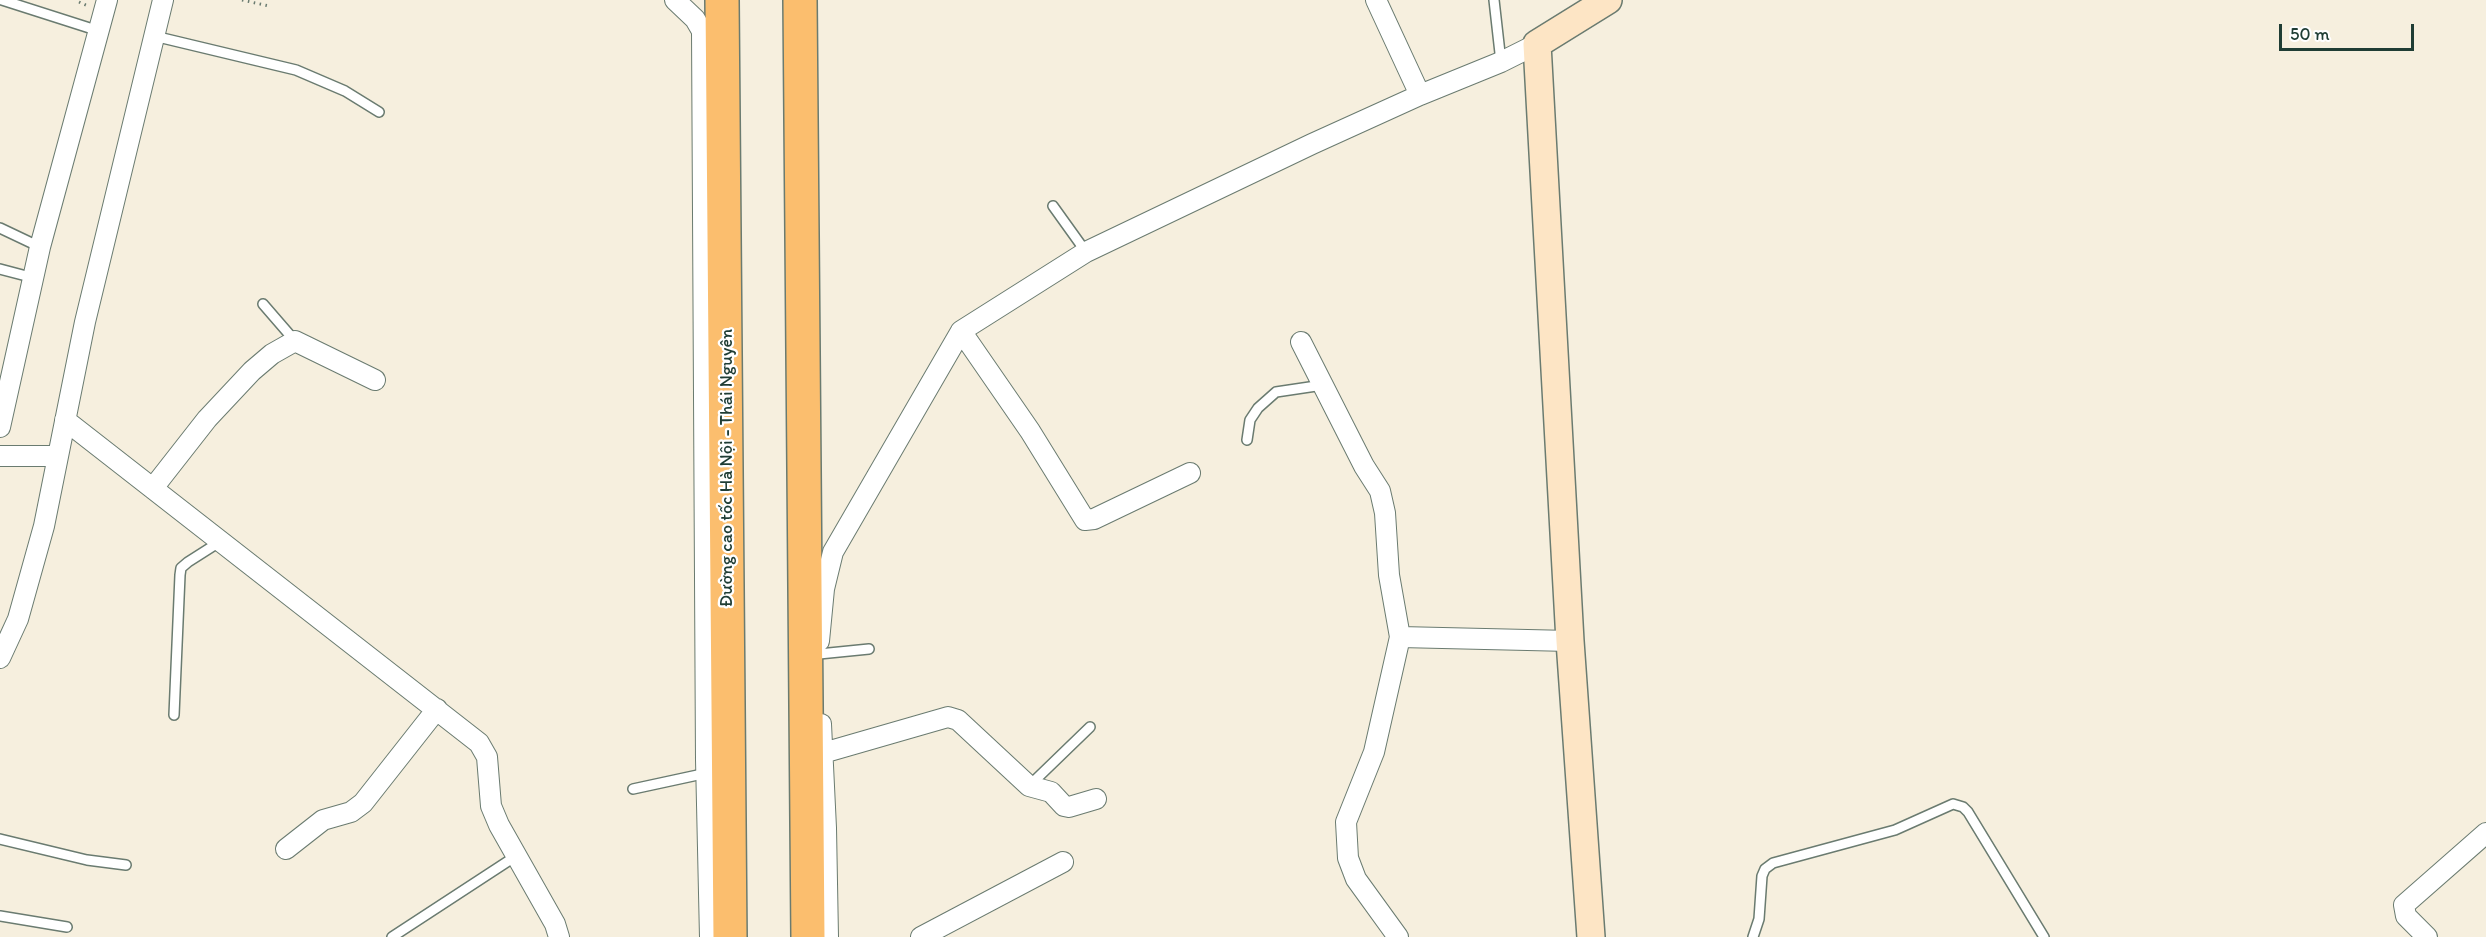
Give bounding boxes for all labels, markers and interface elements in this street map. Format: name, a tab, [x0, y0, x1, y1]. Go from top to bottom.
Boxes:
scale bar	[2282, 12, 2417, 50]
text: 50 m	[2290, 23, 2330, 45]
street label: Đường cao tốc Hà Nội - Thái Nguyên	[716, 329, 738, 607]

